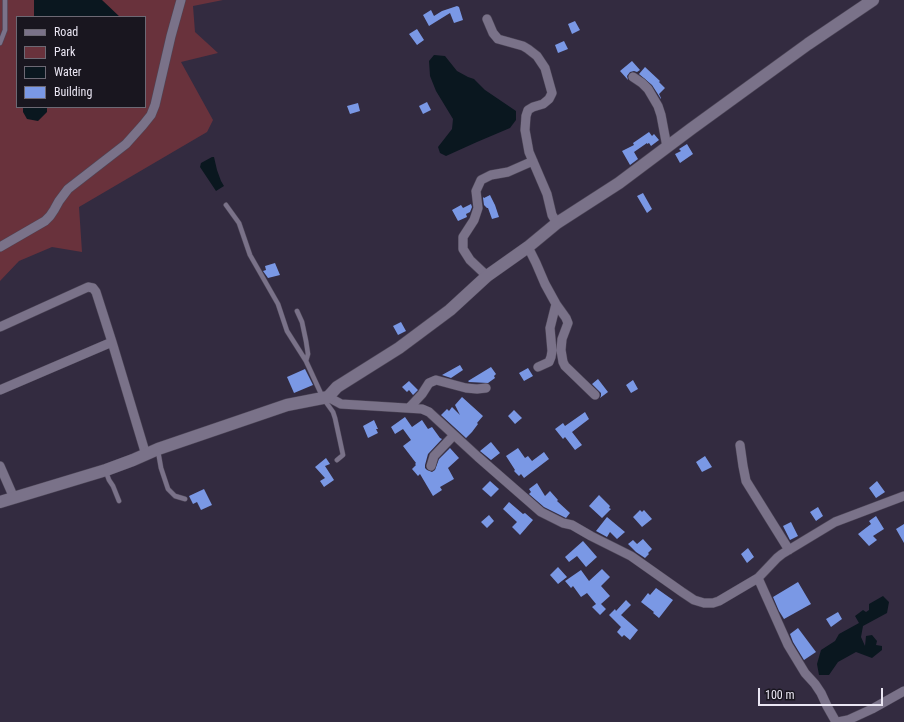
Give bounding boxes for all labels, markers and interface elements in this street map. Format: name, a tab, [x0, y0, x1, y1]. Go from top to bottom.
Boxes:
legend	[16, 16, 146, 108]
text: Road	[54, 25, 78, 39]
text: Park	[54, 45, 75, 59]
text: Water	[54, 65, 82, 79]
text: Building	[54, 85, 92, 99]
scale bar	[760, 680, 885, 706]
text: 100 m	[765, 688, 795, 702]

